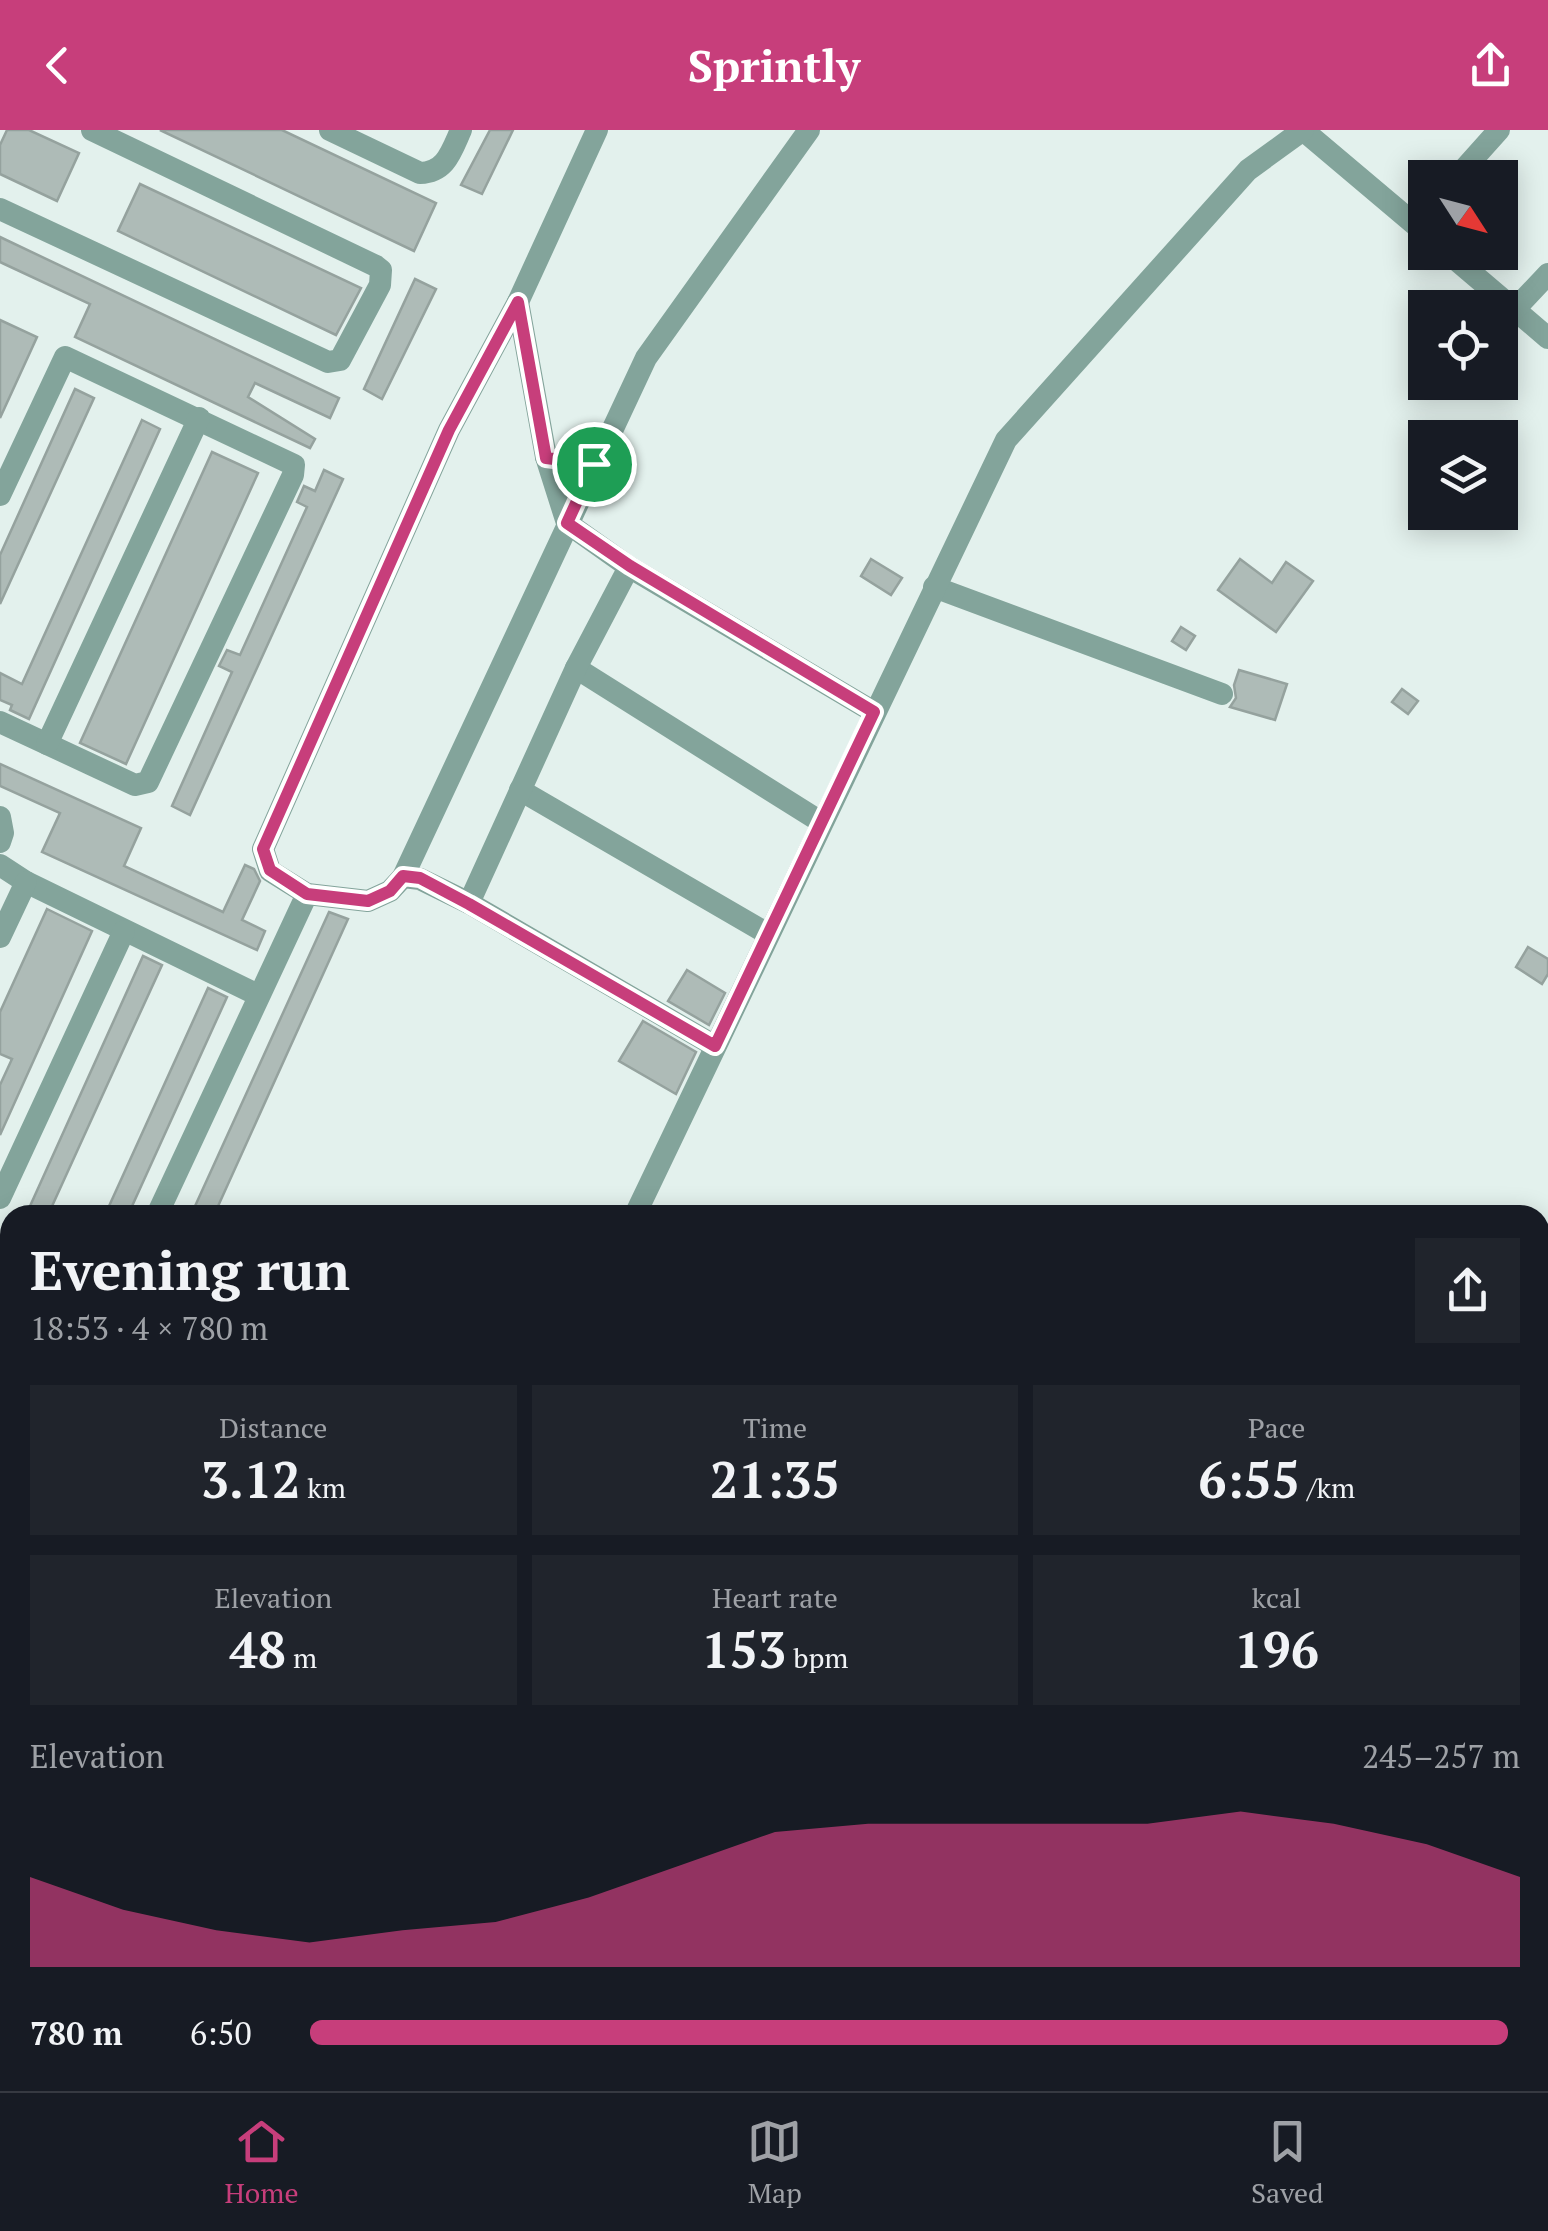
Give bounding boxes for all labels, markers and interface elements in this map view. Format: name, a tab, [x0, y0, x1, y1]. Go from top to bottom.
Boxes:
text: Sprintly	[688, 35, 860, 95]
icon: back	[30, 38, 85, 93]
icon: share	[1463, 38, 1518, 93]
north arrow	[1408, 160, 1518, 270]
map controls	[1408, 160, 1518, 530]
button: locate	[1408, 290, 1518, 400]
button: layers	[1408, 420, 1518, 530]
pin	[552, 422, 637, 507]
icon: arrive	[567, 437, 622, 492]
text: Evening run	[30, 1233, 350, 1306]
button: share	[1415, 1238, 1520, 1343]
text: 18:53 · 4 × 780 m	[30, 1307, 268, 1349]
text: Distance	[219, 1409, 327, 1446]
text: Time	[743, 1409, 807, 1446]
text: Pace	[1248, 1409, 1305, 1446]
text: 3.12	[201, 1446, 300, 1512]
text: 21:35	[710, 1446, 840, 1512]
text: 6:55	[1198, 1446, 1300, 1512]
text: km	[300, 1469, 346, 1506]
text: /km	[1300, 1469, 1355, 1506]
text: Elevation	[215, 1579, 332, 1616]
text: Heart rate	[712, 1579, 838, 1616]
text: kcal	[1252, 1579, 1302, 1616]
text: 48	[230, 1616, 286, 1682]
text: 153	[702, 1616, 786, 1682]
text: 196	[1234, 1616, 1319, 1682]
text: m	[286, 1639, 317, 1676]
text: bpm	[786, 1639, 848, 1676]
text: Elevation	[30, 1735, 164, 1777]
text: 245–257 m	[1362, 1735, 1520, 1777]
text: 780 m	[30, 2012, 122, 2054]
text: 6:50	[190, 2012, 252, 2054]
tab: Home	[224, 2114, 299, 2211]
tab: Map	[747, 2114, 802, 2211]
tab: Saved	[1251, 2114, 1324, 2211]

